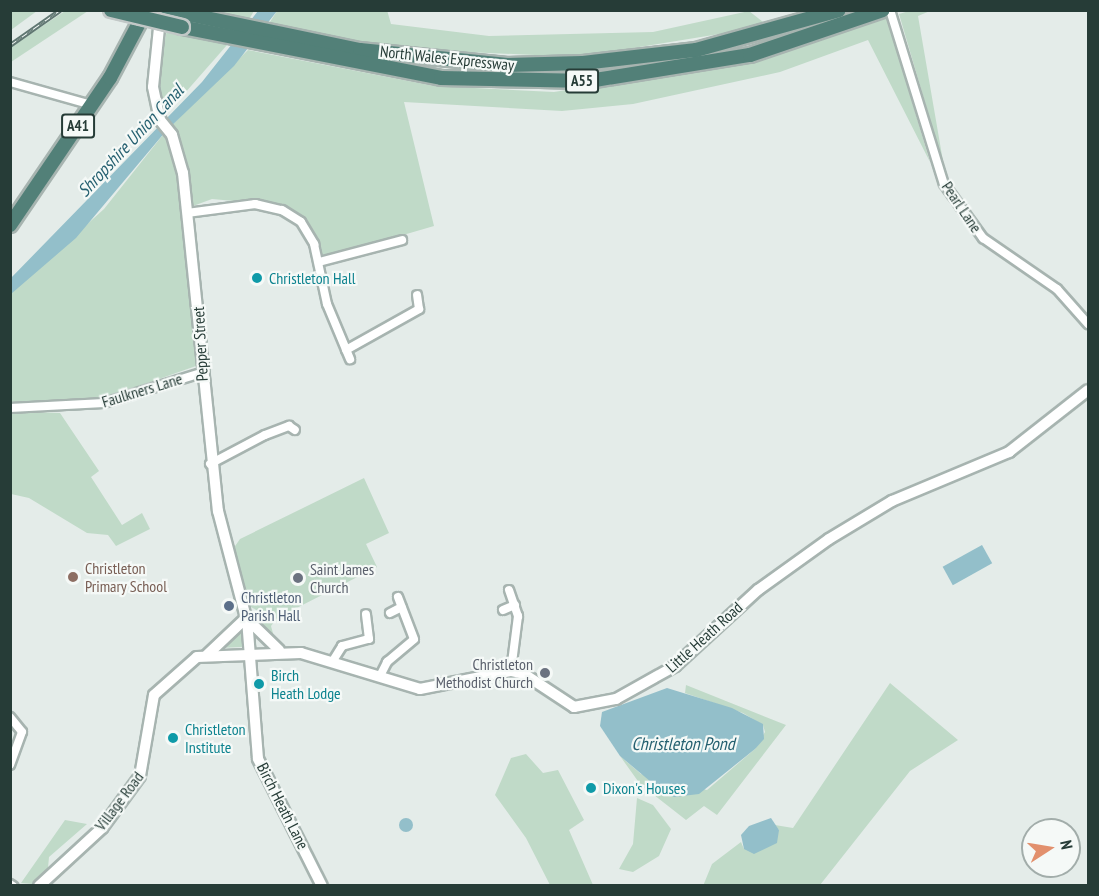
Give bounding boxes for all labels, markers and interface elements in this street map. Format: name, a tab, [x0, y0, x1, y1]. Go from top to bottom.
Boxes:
street label: North Wales Expressway	[379, 41, 515, 75]
road number: A55	[564, 69, 600, 93]
water label: Shropshire Union Canal	[74, 80, 188, 202]
road number: A41	[60, 114, 96, 138]
street label: Pearl Lane	[938, 178, 986, 236]
place label: Christleton Hall	[269, 268, 355, 288]
marker: Christleton Hall	[250, 271, 264, 285]
street label: Pepper Street	[188, 306, 212, 382]
street label: Faulkners Lane	[99, 369, 185, 411]
place label: Christleton Primary School	[85, 558, 167, 596]
place label: Saint James Church	[310, 559, 374, 597]
marker: Christleton Primary School	[66, 570, 80, 584]
marker: Saint James Church	[291, 571, 305, 585]
place label: Christleton Parish Hall	[241, 587, 302, 625]
street label: Little Heath Road	[662, 598, 746, 676]
marker: Christleton Parish Hall	[222, 599, 236, 613]
place label: Christleton Methodist Church	[436, 654, 533, 692]
place label: Birch Heath Lodge	[271, 665, 341, 703]
marker: Christleton Methodist Church	[538, 666, 552, 680]
marker: Birch Heath Lodge	[252, 677, 266, 691]
place label: Christleton Institute	[185, 719, 246, 757]
marker: Christleton Institute	[166, 731, 180, 745]
water label: Christleton Pond	[631, 733, 735, 755]
street label: Birch Heath Lane	[253, 760, 313, 852]
street label: Village Road	[91, 768, 147, 834]
place label: Dixon's Houses	[603, 778, 686, 798]
marker: Dixon's Houses	[584, 781, 598, 795]
north arrow	[1021, 818, 1081, 878]
text: N	[1056, 838, 1077, 851]

